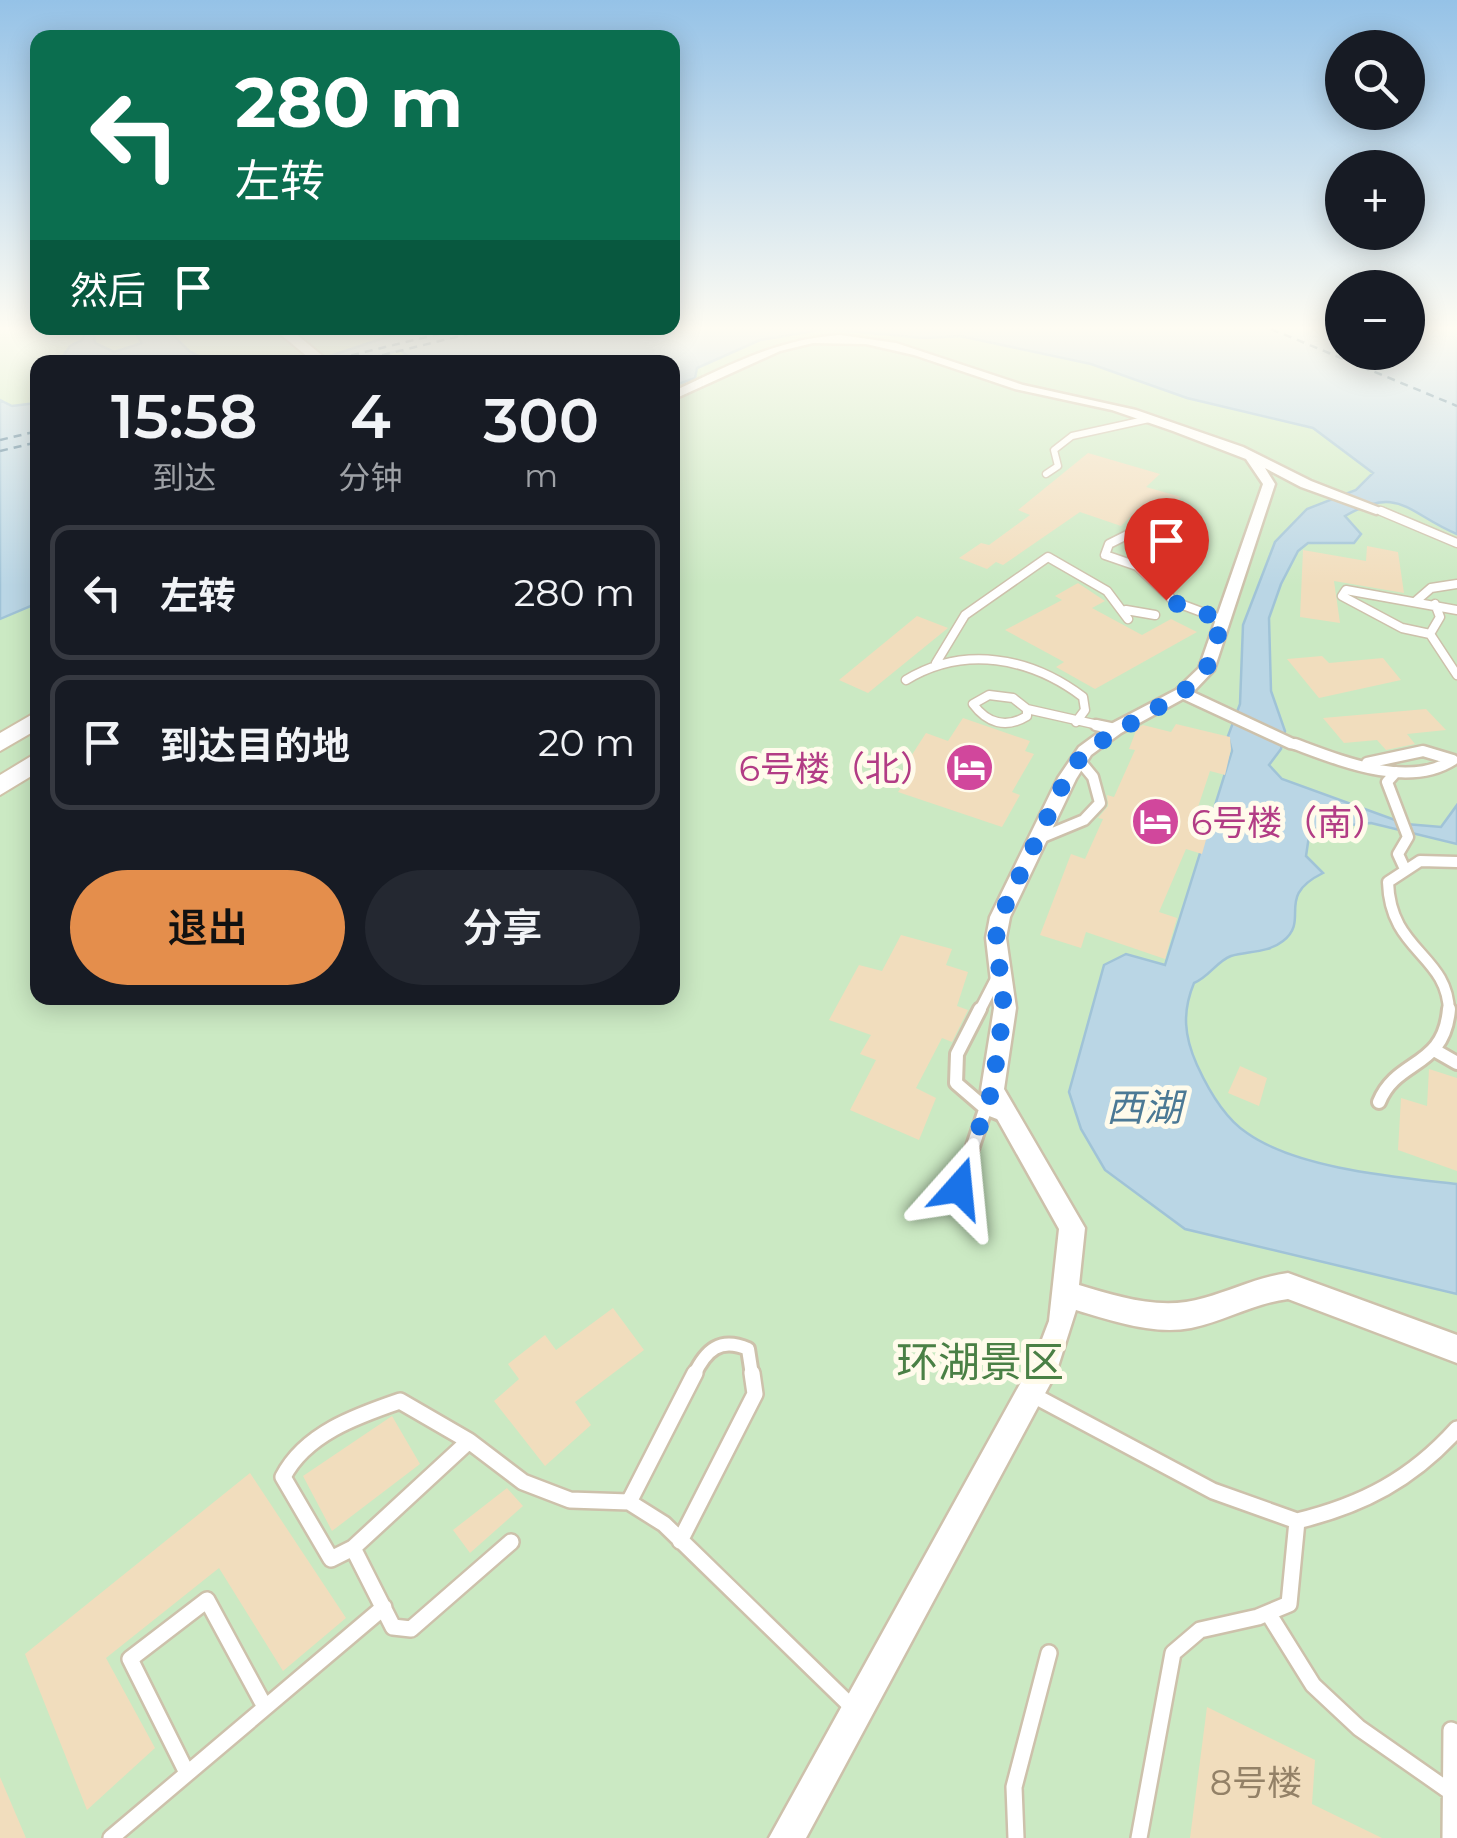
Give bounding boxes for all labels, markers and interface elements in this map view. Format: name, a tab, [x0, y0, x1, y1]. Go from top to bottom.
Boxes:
map controls	[1325, 30, 1425, 370]
button: search	[1325, 30, 1425, 130]
text: 280 m	[235, 59, 463, 145]
icon: left	[70, 70, 200, 200]
button: +	[1325, 150, 1425, 250]
text: 左转	[235, 153, 325, 208]
icon: arrive	[166, 260, 221, 315]
text: 然后	[70, 267, 146, 314]
button: −	[1325, 270, 1425, 370]
text: 15:58	[111, 380, 258, 453]
text: 4	[350, 380, 391, 453]
text: 300	[483, 384, 599, 457]
text: m	[524, 456, 558, 495]
text: 到达	[152, 458, 216, 497]
text: 分钟	[338, 458, 403, 497]
pin	[1124, 498, 1209, 601]
icon: arrive	[1139, 513, 1194, 568]
icon: left	[75, 565, 130, 620]
text: 280 m	[514, 569, 635, 616]
text: 左转	[160, 572, 236, 619]
icon: arrive	[75, 715, 130, 770]
text: 20 m	[538, 719, 635, 766]
text: 到达目的地	[160, 722, 350, 769]
hotel icon: 6号楼（北）	[944, 742, 996, 794]
place label: 6号楼（北）	[739, 747, 935, 790]
hotel icon: 6号楼（南）	[1130, 796, 1182, 848]
place label: 6号楼（南）	[1191, 801, 1387, 844]
button: 退出	[70, 870, 345, 985]
button: 分享	[365, 870, 640, 985]
water label: 西湖	[1106, 1084, 1187, 1131]
position arrow	[907, 1136, 1011, 1240]
park label: 环湖景区	[896, 1336, 1064, 1388]
house number: 8号楼	[1210, 1761, 1302, 1804]

